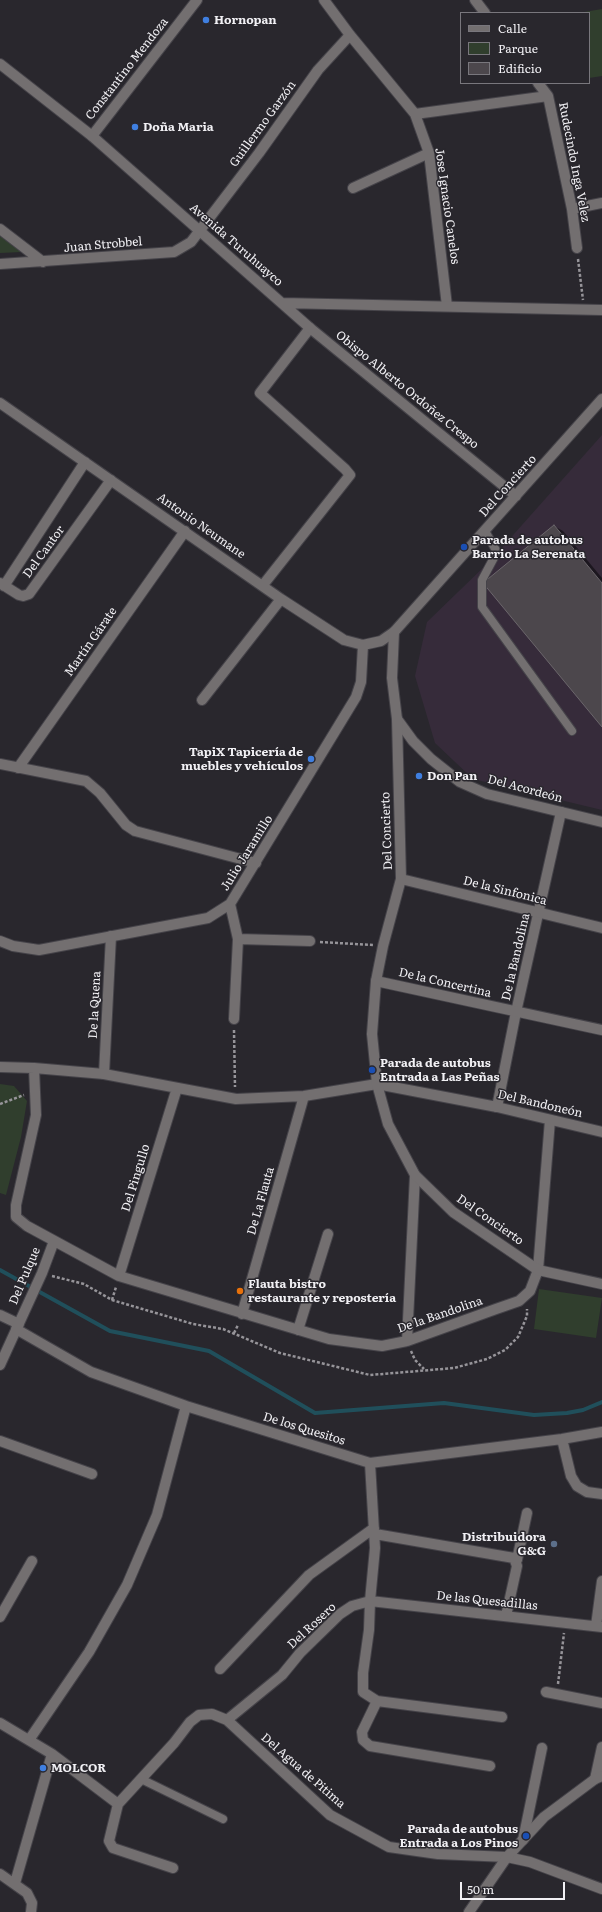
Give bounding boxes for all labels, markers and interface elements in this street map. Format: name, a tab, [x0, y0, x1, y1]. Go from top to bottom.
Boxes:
legend	[460, 12, 590, 84]
place label: Hornopan	[214, 13, 277, 27]
street label: Constantino Mendoza	[83, 15, 171, 123]
marker: Hornopan	[201, 15, 211, 25]
text: Calle	[498, 19, 527, 37]
text: Parque	[498, 39, 538, 57]
text: Edificio	[498, 59, 542, 77]
street label: Guillermo Garzón	[227, 78, 299, 170]
street label: Rudecindo Inga Velez	[555, 101, 593, 223]
place label: Doña Maria	[143, 120, 214, 134]
marker: Doña Maria	[130, 122, 140, 132]
street label: Jose Ignacio Canelos	[432, 147, 462, 265]
street label: Avenida Turuhuayco	[186, 201, 286, 289]
street label: Juan Strobbel	[63, 234, 143, 256]
street label: Obispo Alberto Ordoñez Crespo	[333, 328, 481, 452]
street label: Del Concierto	[476, 452, 540, 520]
street label: Antonio Neumane	[154, 490, 248, 562]
street label: Del Cantor	[20, 523, 68, 581]
place label: Parada de autobus Barrio La Serenata	[472, 533, 586, 561]
marker: Parada de autobus Barrio La Serenata	[459, 542, 469, 552]
street label: Martín Gárate	[62, 605, 120, 679]
place label: TapiX Tapicería de muebles y vehículos	[181, 745, 303, 773]
marker: TapiX Tapicería de muebles y vehículos	[306, 754, 316, 764]
place label: Don Pan	[427, 769, 477, 783]
marker: Don Pan	[414, 771, 424, 781]
street label: Del Acordeón	[486, 772, 564, 806]
street label: Del Concierto	[378, 792, 396, 870]
street label: Julio Jaramillo	[218, 812, 276, 894]
street label: De la Sinfonica	[462, 874, 548, 908]
street label: De la Bandolina	[499, 912, 533, 1002]
street label: De la Concertina	[397, 965, 493, 1001]
street label: De la Quena	[86, 971, 104, 1039]
place label: Parada de autobus Entrada a Las Peñas	[380, 1056, 500, 1084]
marker: Parada de autobus Entrada a Las Peñas	[367, 1065, 377, 1075]
street label: Del Bandoneón	[496, 1087, 584, 1121]
street label: Del Pingullo	[119, 1142, 153, 1214]
street label: De La Flauta	[244, 1165, 278, 1237]
street label: Del Concierto	[454, 1192, 526, 1248]
street label: Del Pulque	[6, 1245, 44, 1307]
place label: Flauta bistro restaurante y repostería	[248, 1277, 396, 1305]
marker: Flauta bistro restaurante y repostería	[235, 1286, 245, 1296]
street label: De la Bandolina	[395, 1294, 485, 1336]
street label: De los Quesitos	[261, 1410, 347, 1448]
place label: Distribuidora G&G	[462, 1530, 546, 1558]
marker: Distribuidora G&G	[549, 1539, 559, 1549]
street label: De las Quesadillas	[436, 1589, 538, 1613]
street label: Del Rosero	[285, 1600, 339, 1652]
street label: Del Agua de Pitima	[258, 1730, 348, 1812]
place label: MOLCOR	[51, 1761, 106, 1775]
marker: MOLCOR	[38, 1763, 48, 1773]
place label: Parada de autobus Entrada a Los Pinos	[400, 1822, 518, 1850]
marker: Parada de autobus Entrada a Los Pinos	[521, 1831, 531, 1841]
scale bar	[462, 1874, 567, 1900]
text: 50 m	[467, 1880, 494, 1898]

